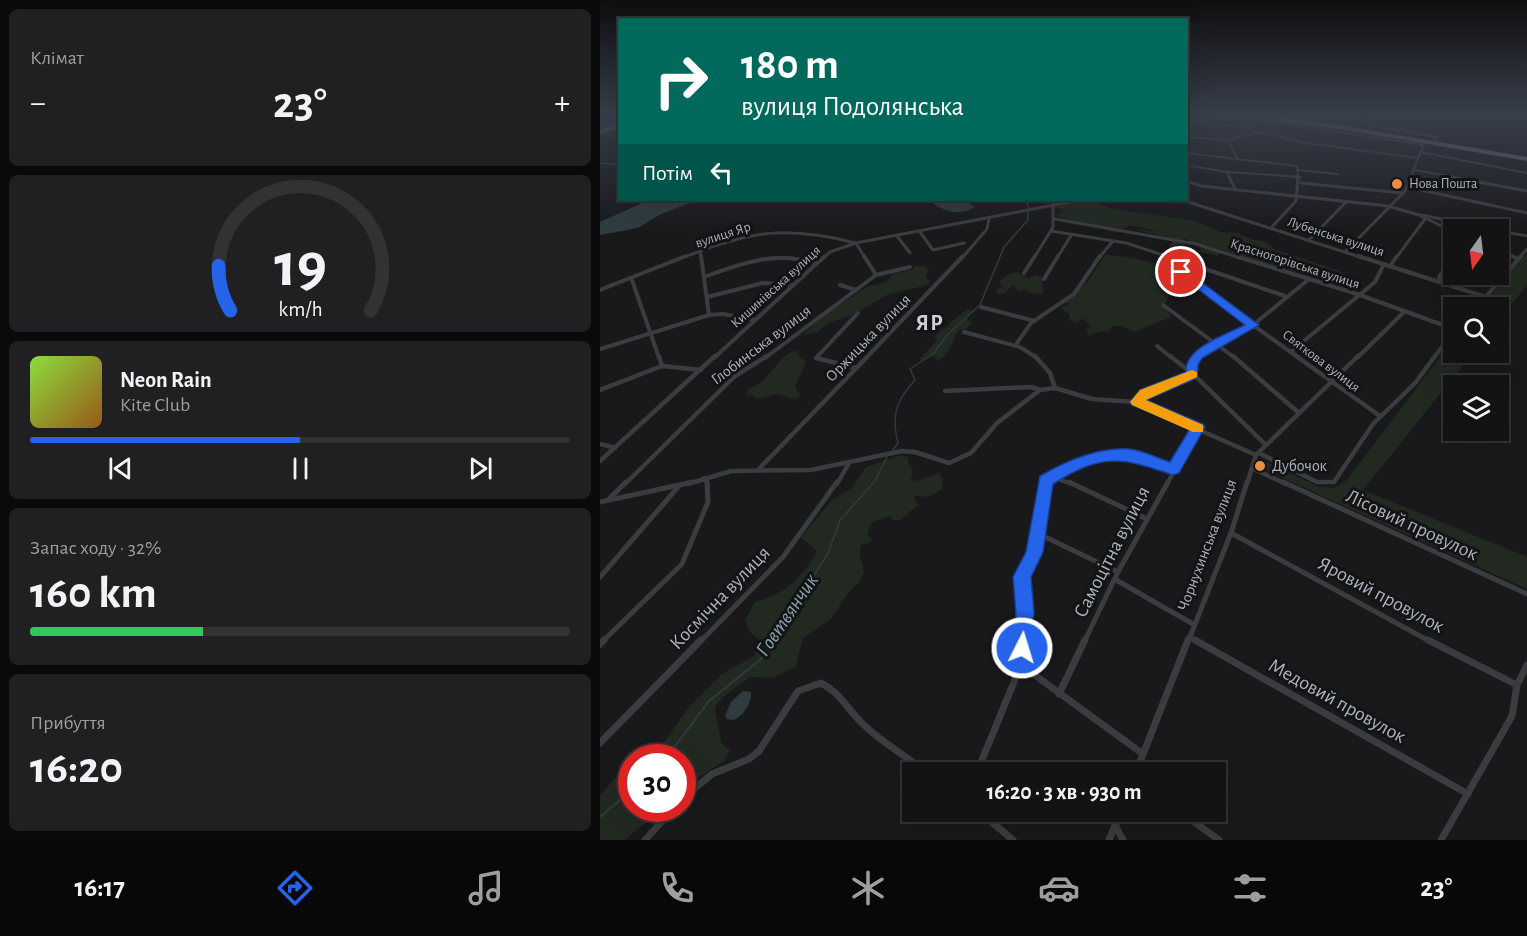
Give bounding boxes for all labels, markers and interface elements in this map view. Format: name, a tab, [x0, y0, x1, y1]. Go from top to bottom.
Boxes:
icon: right	[642, 42, 720, 120]
text: 180 m	[741, 44, 839, 86]
text: Клімат	[30, 48, 84, 68]
text: 23°	[273, 81, 327, 126]
text: −	[30, 87, 46, 120]
text: +	[554, 87, 570, 120]
text: вулиця Подолянська	[741, 93, 964, 120]
icon: left	[705, 156, 738, 189]
text: Потім	[642, 162, 693, 184]
marker: Нова Пошта	[1390, 177, 1404, 191]
place label: Нова Пошта	[1409, 177, 1478, 191]
street label: Лубенська вулиця	[1286, 215, 1386, 259]
street label: вулиця Яр	[694, 219, 752, 251]
north arrow	[1443, 219, 1509, 285]
map controls	[1443, 219, 1509, 441]
text: 19	[274, 235, 326, 297]
street label: Красногорівська вулиця	[1229, 236, 1361, 292]
street label: Кишинівська вулиця	[728, 243, 824, 331]
pin	[1155, 246, 1206, 297]
icon: arrive	[1164, 255, 1197, 288]
street label: Оржицька вулиця	[822, 291, 914, 386]
button: search	[1443, 297, 1509, 363]
text: km/h	[278, 299, 322, 320]
street label: Глобинська вулиця	[708, 302, 815, 388]
district label: ЯР	[916, 312, 944, 334]
street label: Святкова вулиця	[1280, 327, 1362, 395]
text: Neon Rain	[120, 369, 212, 391]
button: layers	[1443, 375, 1509, 441]
text: Kite Club	[120, 395, 190, 415]
icon: previous	[104, 452, 137, 485]
icon: pause	[284, 452, 317, 485]
icon: next	[464, 452, 497, 485]
place label: Дубочок	[1272, 458, 1328, 475]
marker: Дубочок	[1253, 459, 1267, 473]
street label: Чорнухинська вулиця	[1175, 477, 1240, 613]
street label: Самоцітна вулиця	[1070, 483, 1154, 621]
street label: Лісовий провулок	[1343, 486, 1481, 564]
text: Запас ходу · 32%	[30, 538, 162, 558]
street label: Космічна вулиця	[666, 543, 774, 653]
street label: Яровий провулок	[1315, 553, 1447, 637]
water label: Говтвянчик	[752, 570, 822, 660]
text: 160 km	[30, 571, 157, 616]
position arrow	[990, 616, 1054, 680]
street label: Медовий провулок	[1265, 655, 1409, 747]
text: Прибуття	[30, 713, 106, 733]
speed limit sign: 30	[618, 744, 696, 822]
text: 16:20	[30, 746, 123, 791]
text: 16:20 · 3 хв · 930 m	[986, 781, 1142, 803]
icon: directions	[274, 867, 316, 909]
icon: music	[465, 867, 507, 909]
icon: phone	[656, 867, 698, 909]
icon: climate	[847, 867, 889, 909]
icon: car	[1038, 867, 1080, 909]
icon: filters	[1229, 867, 1271, 909]
text: 16:17	[75, 874, 125, 901]
text: 23°	[1420, 874, 1452, 901]

